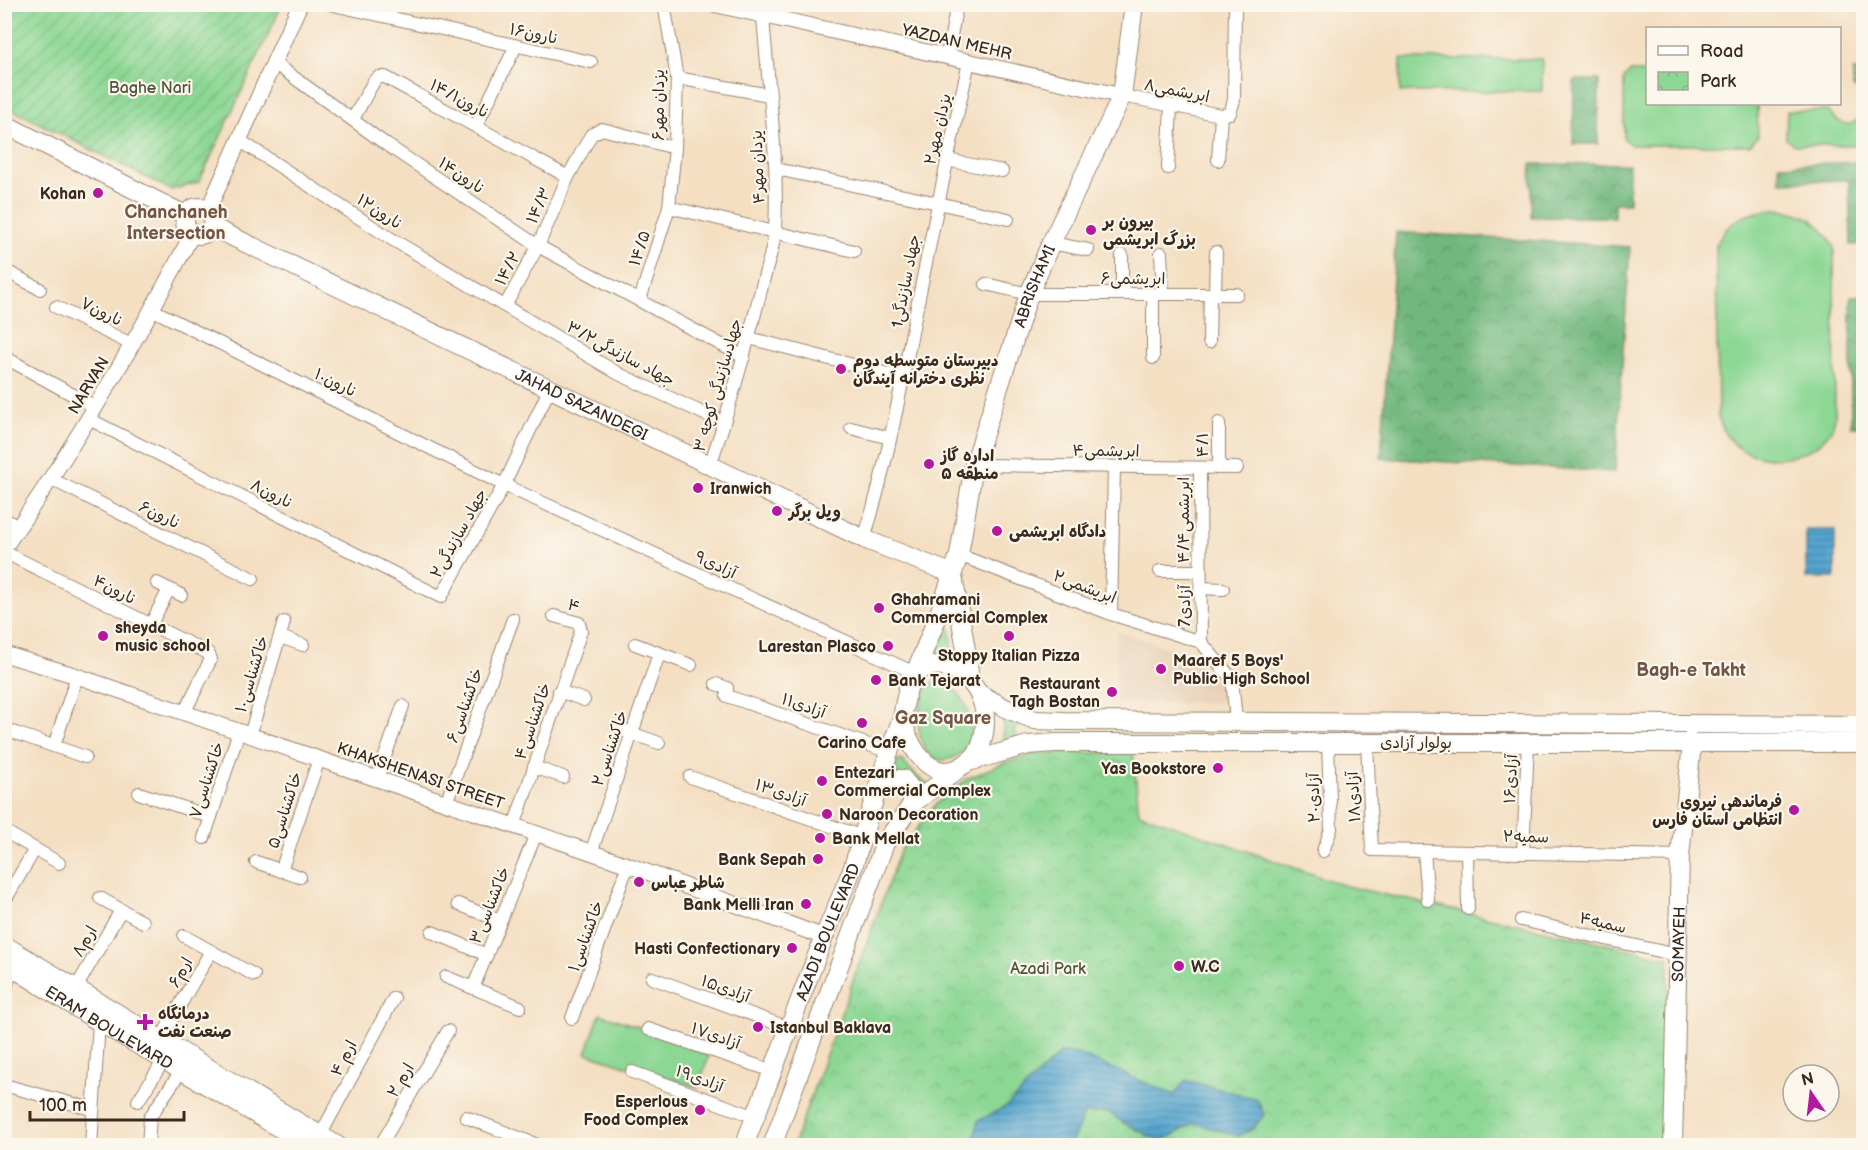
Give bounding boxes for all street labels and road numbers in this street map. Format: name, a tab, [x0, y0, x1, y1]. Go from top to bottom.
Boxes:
street label: نارون۱۶	[508, 20, 560, 49]
street label: YAZDAN MEHR	[899, 20, 1014, 64]
street label: یزدان مهر۶	[650, 69, 669, 141]
street label: ۱۴/۱نارون	[426, 76, 492, 123]
street label: ابریشمی۸	[1142, 76, 1211, 107]
street label: یزدان مهر۲	[921, 92, 956, 167]
street label: یزدان مهر۴	[748, 130, 769, 204]
street label: نارون۱۴	[434, 154, 488, 199]
street label: ۱۴/۳	[523, 184, 556, 227]
street label: نارون۱۲	[353, 191, 405, 234]
street label: ۱۴/۵	[626, 228, 655, 269]
street label: 1جهاد سازندگی	[887, 233, 925, 329]
street label: ABRISHAMI	[1011, 242, 1060, 330]
street label: ۱۴/۲	[492, 248, 525, 289]
street label: ابریشمی۶	[1101, 270, 1165, 289]
street label: نارون۷	[77, 294, 126, 331]
street label: جهادسازندگی کوچه ۳	[689, 316, 747, 454]
street label: ۳/۲جهاد سازندگی	[563, 317, 678, 391]
street label: NARVAN	[65, 354, 114, 418]
street label: نارون۱۰	[311, 365, 360, 402]
street label: JAHAD SAZANDEGI	[512, 366, 651, 445]
street label: ۴/۱	[1194, 432, 1213, 458]
street label: ابریشمی۴	[1072, 441, 1140, 462]
street label: نارون۸	[247, 476, 296, 513]
street label: ابریشمی۴/۴	[1175, 477, 1194, 563]
street label: ۲جهاد سازندگی	[426, 485, 492, 582]
street label: نارون۶	[136, 497, 183, 533]
street label: آزادی۹	[691, 547, 740, 584]
street label: ابریشمی۲	[1050, 567, 1119, 608]
street label: نارون۴	[90, 571, 139, 609]
street label: 7آزادی	[1176, 584, 1195, 627]
street label: ۴	[564, 595, 582, 617]
street label: خاکشناسی۱۰	[232, 634, 273, 715]
street label: خاکشناسی۶	[443, 666, 488, 745]
street label: خاکشناسی۴	[511, 680, 555, 762]
street label: آزادی۱۱	[779, 690, 829, 723]
street label: خاکشناسی۲	[589, 708, 632, 789]
street label: بولوار آزادی	[1380, 734, 1452, 753]
street label: KHAKSHENASI STREET	[334, 739, 507, 814]
street label: خاکشناسی۷	[186, 740, 229, 821]
street label: آزادی۱۶	[1501, 753, 1522, 804]
street label: خاکشناسی۵	[264, 770, 307, 851]
street label: آزادی۱۸	[1344, 770, 1365, 823]
street label: آزادی۲۰	[1305, 772, 1324, 823]
street label: آزادی۱۳	[752, 776, 810, 811]
street label: ۲سمیه	[1503, 828, 1549, 847]
street label: AZADI BOULEVARD	[793, 861, 865, 1003]
street label: خاکشناسی۳	[466, 864, 514, 947]
street label: خاکشناسی۱	[565, 899, 608, 975]
street label: SOMAYEH	[1669, 906, 1690, 982]
street label: سمیه۴	[1577, 909, 1628, 938]
street label: ارم۸	[69, 923, 103, 962]
street label: ارم۶	[165, 954, 199, 992]
street label: آزادی۱۵	[698, 972, 754, 1007]
street label: ERAM BOULEVARD	[41, 982, 176, 1074]
street label: آزادی۱۷	[688, 1019, 744, 1054]
street label: ارم ۴	[327, 1037, 363, 1081]
street label: ارم ۲	[384, 1060, 421, 1102]
street label: آزادی۱۹	[673, 1062, 727, 1097]

